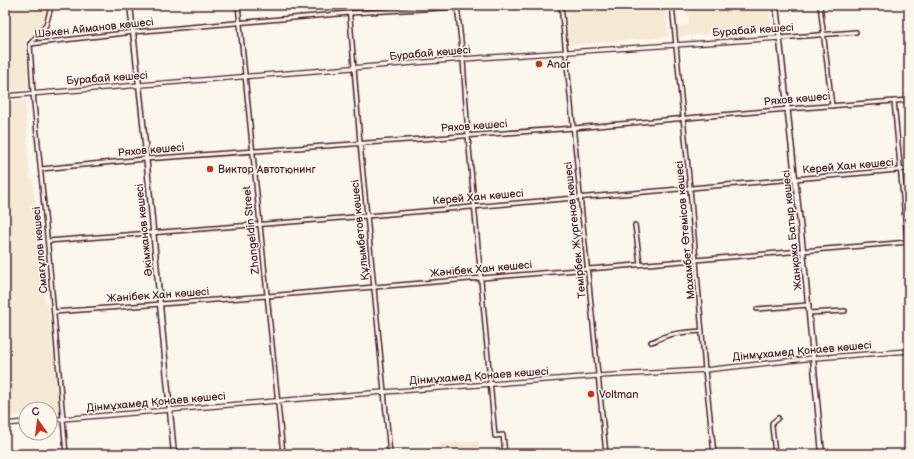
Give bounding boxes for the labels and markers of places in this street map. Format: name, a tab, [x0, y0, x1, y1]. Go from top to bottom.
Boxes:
place label: Anar	[547, 58, 571, 71]
marker: Anar	[534, 59, 544, 69]
place label: Виктор Автотюнинг	[218, 163, 317, 176]
marker: Виктор Автотюнинг	[205, 164, 215, 174]
place label: Voltman	[599, 388, 639, 401]
marker: Voltman	[586, 389, 596, 399]

